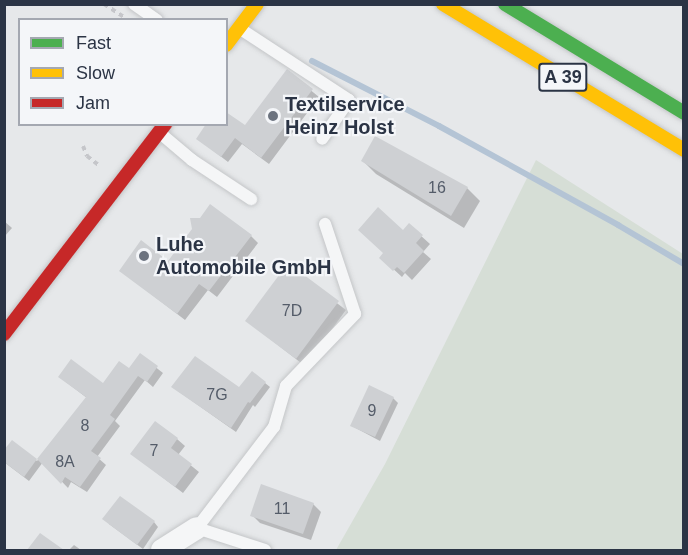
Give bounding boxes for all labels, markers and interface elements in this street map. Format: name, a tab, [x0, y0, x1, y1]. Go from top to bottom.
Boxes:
legend	[18, 18, 228, 126]
text: Fast	[76, 33, 111, 53]
road number: A 39	[538, 62, 588, 92]
text: Slow	[76, 63, 115, 83]
place label: Textilservice Heinz Holst	[285, 92, 405, 139]
text: Jam	[76, 93, 110, 113]
marker: Textilservice Heinz Holst	[266, 109, 280, 123]
house number: 16	[428, 178, 446, 198]
place label: Luhe Automobile GmbH	[156, 232, 332, 279]
marker: Luhe Automobile GmbH	[137, 249, 151, 263]
house number: 7D	[282, 301, 302, 321]
house number: 7G	[206, 385, 228, 405]
house number: 9	[368, 401, 376, 421]
house number: 8	[81, 416, 89, 436]
house number: 7	[150, 441, 158, 461]
house number: 8A	[55, 452, 75, 472]
house number: 11	[274, 499, 290, 519]

